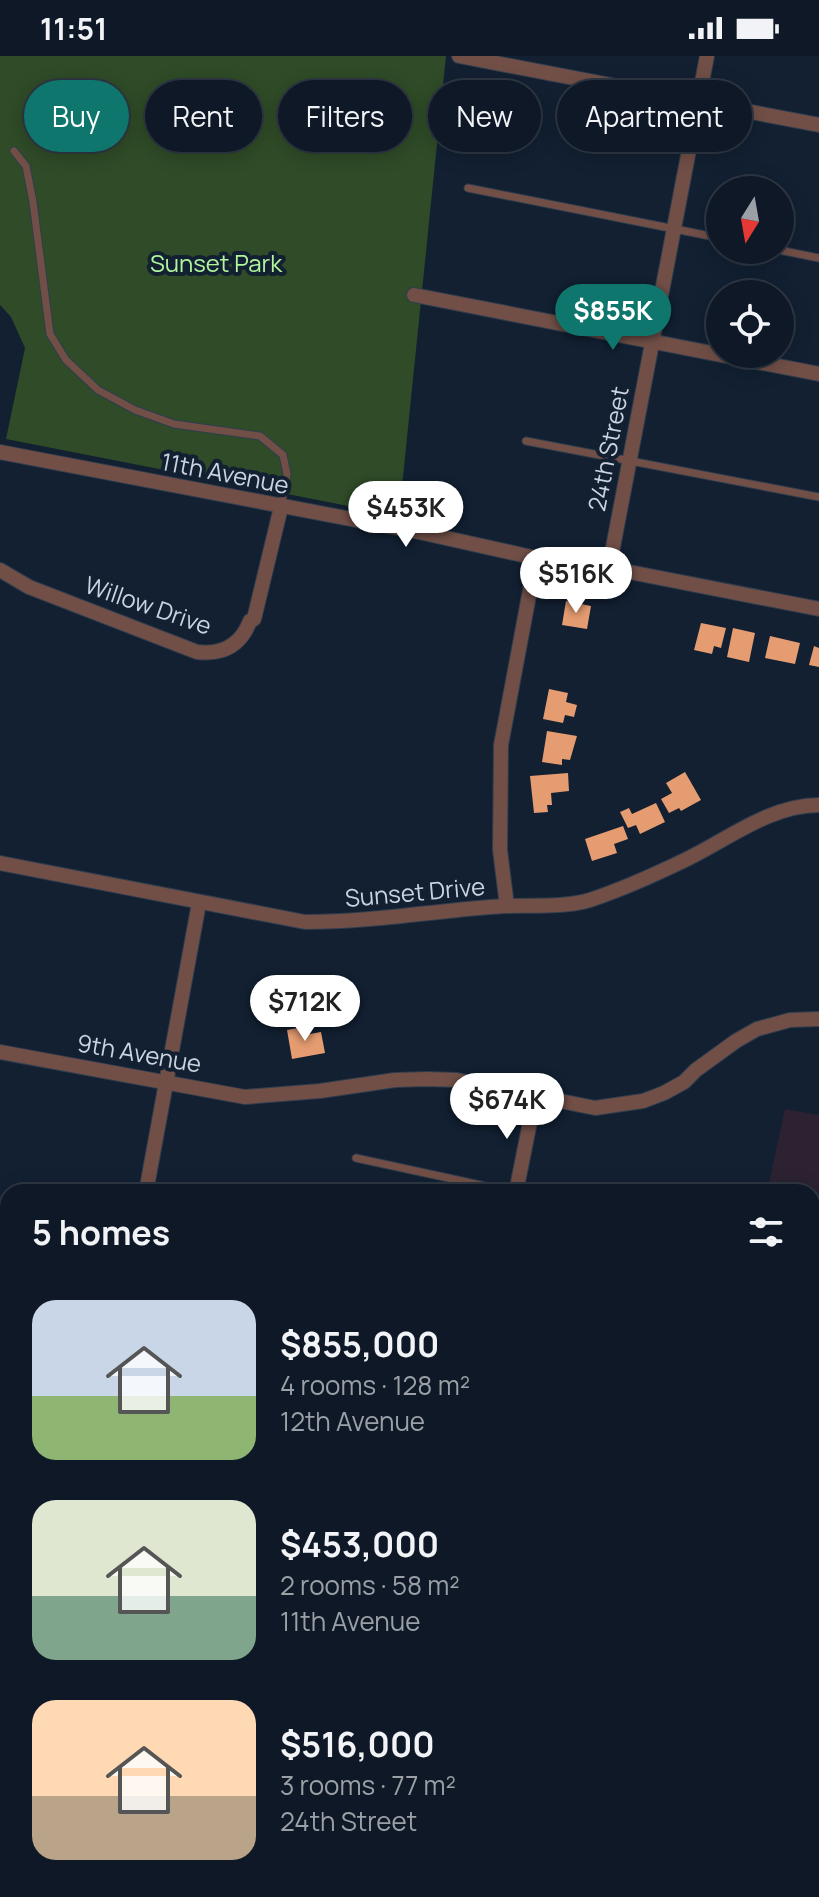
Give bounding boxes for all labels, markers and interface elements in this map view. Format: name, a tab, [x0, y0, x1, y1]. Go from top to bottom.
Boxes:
text: 11:51	[40, 8, 107, 49]
chip: Buy	[24, 80, 129, 152]
chip: Rent	[145, 80, 262, 152]
chip: Filters	[278, 80, 412, 152]
chip: New	[428, 80, 541, 152]
chip: Apartment	[557, 80, 752, 152]
north arrow	[706, 176, 794, 264]
map controls	[706, 176, 794, 368]
park label: Sunset Park	[150, 246, 283, 279]
button: locate	[706, 280, 794, 368]
pin: $855K	[557, 284, 669, 352]
text: $855K	[573, 292, 653, 328]
street label: 24th Street	[579, 383, 636, 514]
street label: 11th Avenue	[159, 444, 292, 501]
pin: $453K	[350, 481, 462, 549]
text: $453K	[366, 489, 446, 525]
pin: $516K	[520, 547, 632, 615]
text: $516K	[538, 555, 614, 591]
street label: Willow Drive	[81, 568, 216, 642]
street label: Sunset Drive	[343, 869, 486, 914]
pin: $712K	[249, 975, 361, 1043]
text: $712K	[268, 983, 342, 1019]
street label: 9th Avenue	[74, 1025, 204, 1080]
pin: $674K	[451, 1073, 563, 1141]
text: $674K	[468, 1081, 546, 1117]
text: 5 homes	[32, 1209, 170, 1255]
icon: filters	[744, 1210, 788, 1254]
text: $855,000	[280, 1321, 439, 1367]
icon: home	[96, 1332, 192, 1428]
text: 4 rooms · 128 m²	[280, 1367, 470, 1403]
text: 12th Avenue	[280, 1403, 425, 1439]
text: $453,000	[280, 1521, 439, 1567]
icon: home	[96, 1532, 192, 1628]
text: 2 rooms · 58 m²	[280, 1567, 460, 1603]
text: 11th Avenue	[280, 1603, 420, 1639]
text: $516,000	[280, 1721, 435, 1767]
icon: home	[96, 1732, 192, 1828]
text: 3 rooms · 77 m²	[280, 1767, 456, 1803]
text: 24th Street	[280, 1803, 417, 1839]

